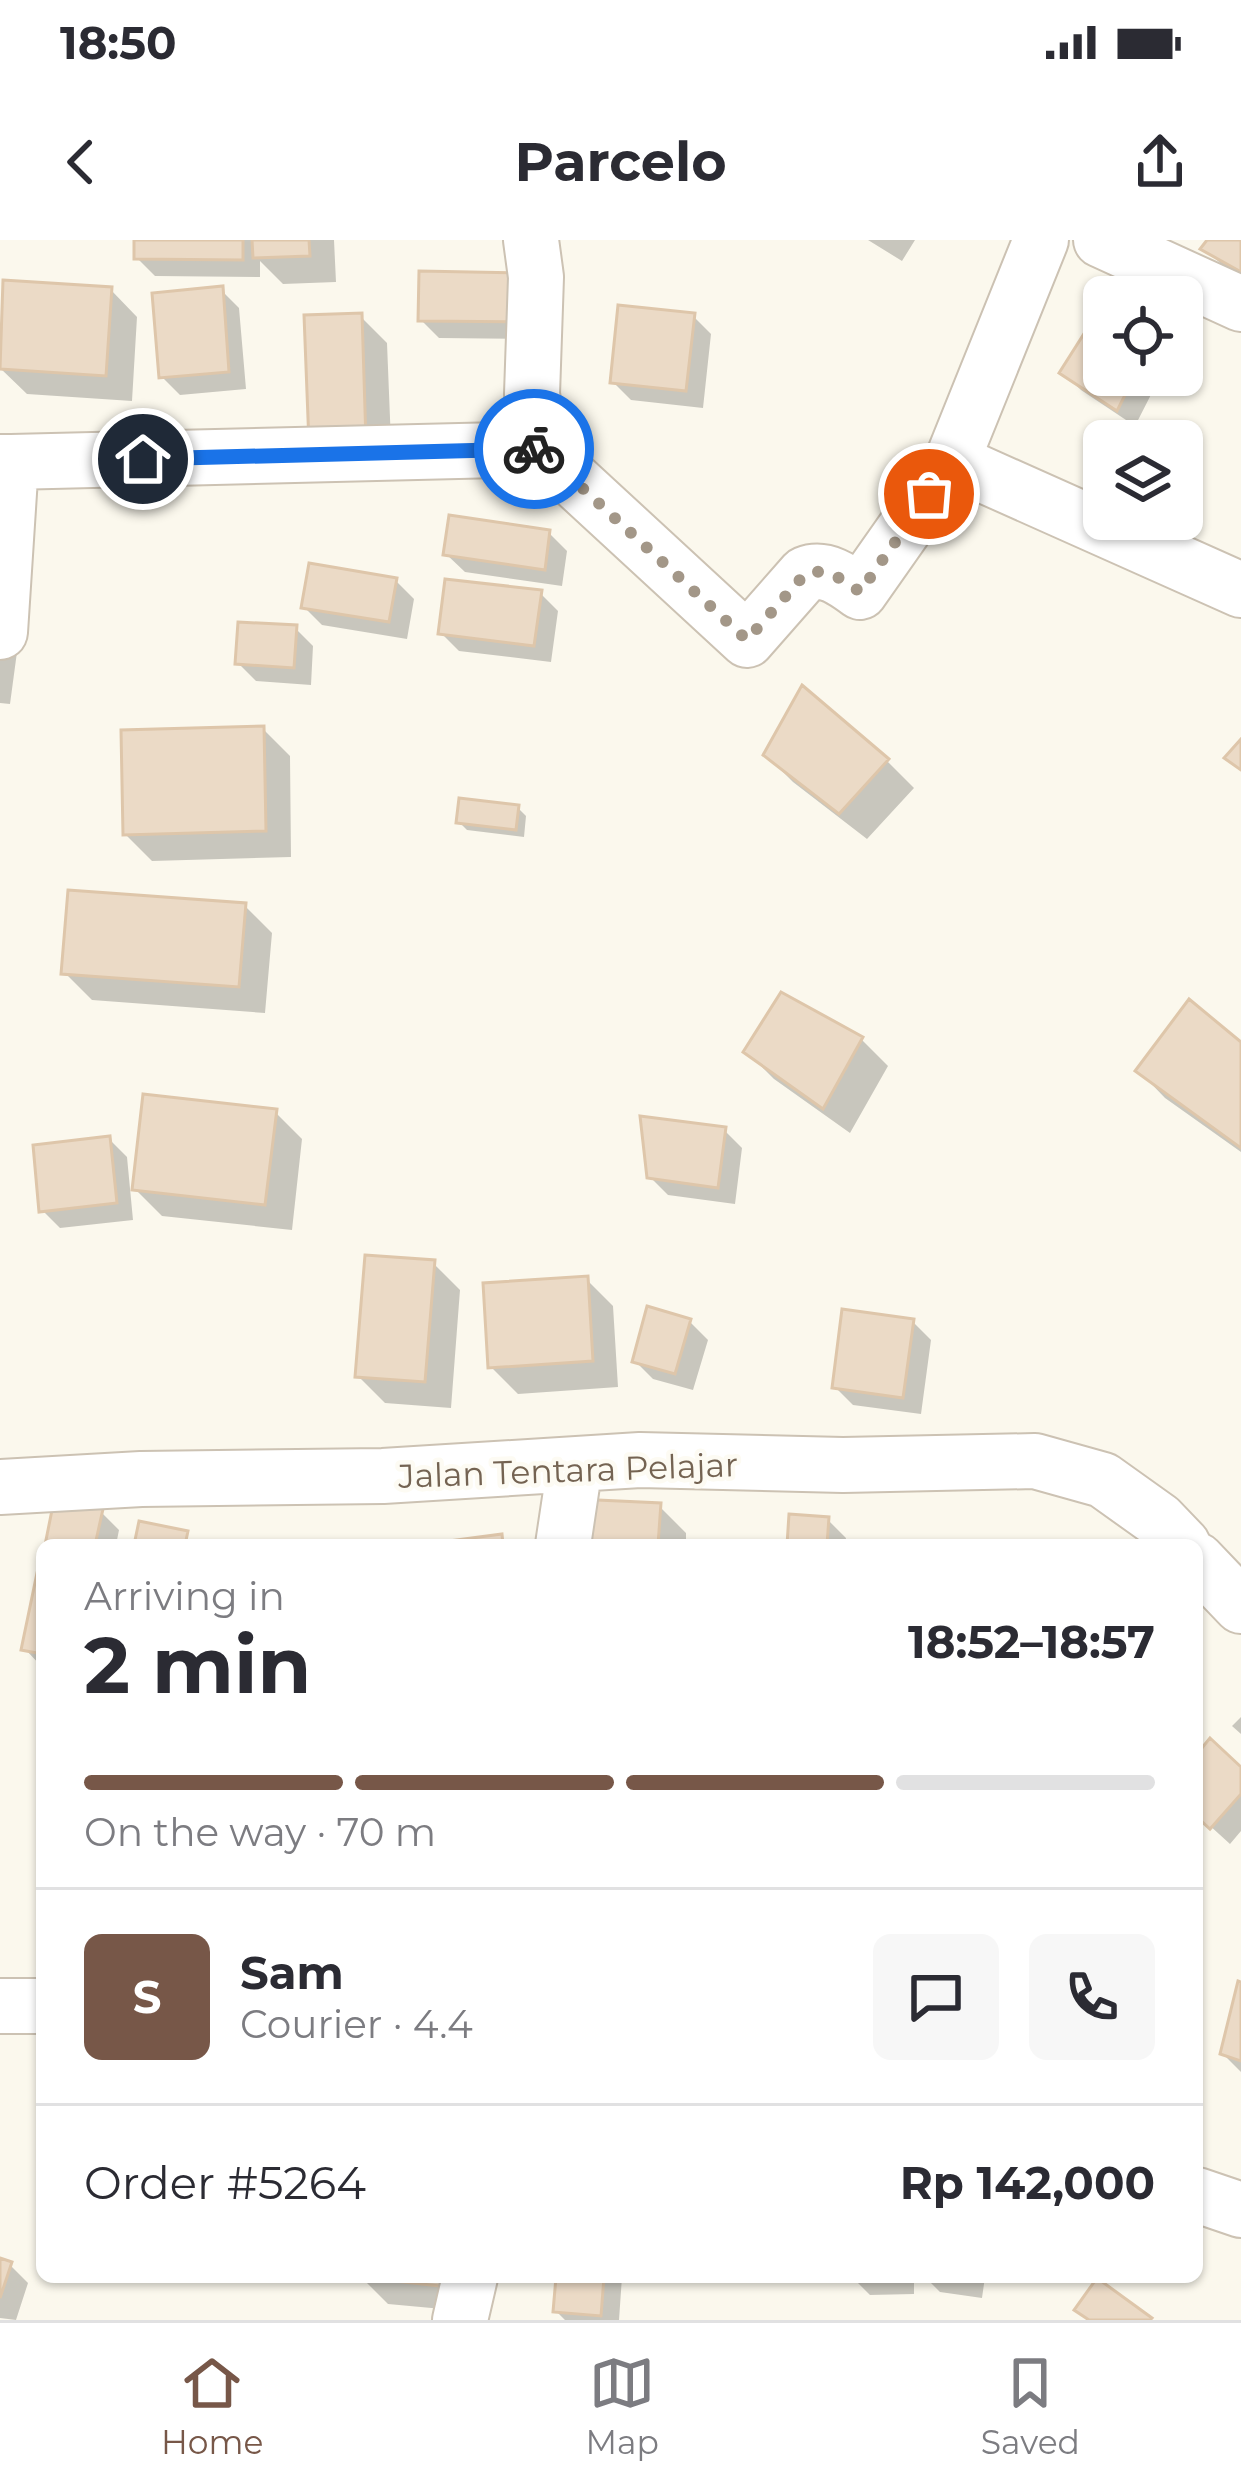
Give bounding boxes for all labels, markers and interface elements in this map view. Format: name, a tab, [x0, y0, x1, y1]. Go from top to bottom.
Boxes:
text: 18:50	[60, 15, 176, 70]
icon: back	[48, 129, 114, 195]
text: Parcelo	[514, 129, 727, 195]
icon: share	[1127, 129, 1193, 195]
map controls	[1083, 276, 1203, 540]
button: locate	[1083, 276, 1203, 396]
courier	[474, 389, 594, 509]
pin	[92, 408, 194, 510]
icon: bike	[501, 416, 567, 482]
button: layers	[1083, 420, 1203, 540]
icon: home	[110, 426, 176, 492]
pin	[878, 443, 980, 545]
icon: bag	[896, 461, 962, 527]
street label: Jalan Tentara Pelajar	[396, 1444, 739, 1496]
text: Arriving in	[84, 1572, 285, 1620]
text: 18:52–18:57	[908, 1614, 1155, 1669]
text: 2 min	[84, 1617, 311, 1713]
text: On the way · 70 m	[84, 1808, 436, 1856]
button: chat	[873, 1934, 999, 2060]
button: phone	[1029, 1934, 1155, 2060]
text: Sam	[240, 1945, 344, 2000]
text: S	[133, 1969, 161, 2024]
text: Courier · 4.4	[240, 2000, 473, 2048]
text: Order #5264	[84, 2155, 366, 2210]
text: Rp 142,000	[900, 2155, 1155, 2210]
tab: Home	[161, 2350, 263, 2462]
tab: Map	[585, 2350, 659, 2462]
tab: Saved	[981, 2350, 1080, 2462]

